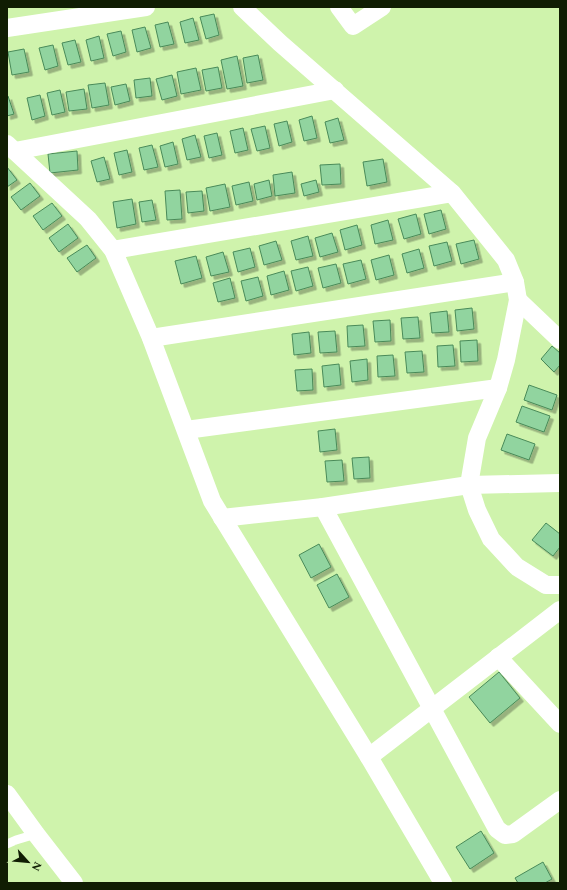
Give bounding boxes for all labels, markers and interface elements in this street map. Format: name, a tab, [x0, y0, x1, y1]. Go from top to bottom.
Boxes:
north arrow	[8, 842, 48, 882]
text: N	[27, 858, 46, 874]

